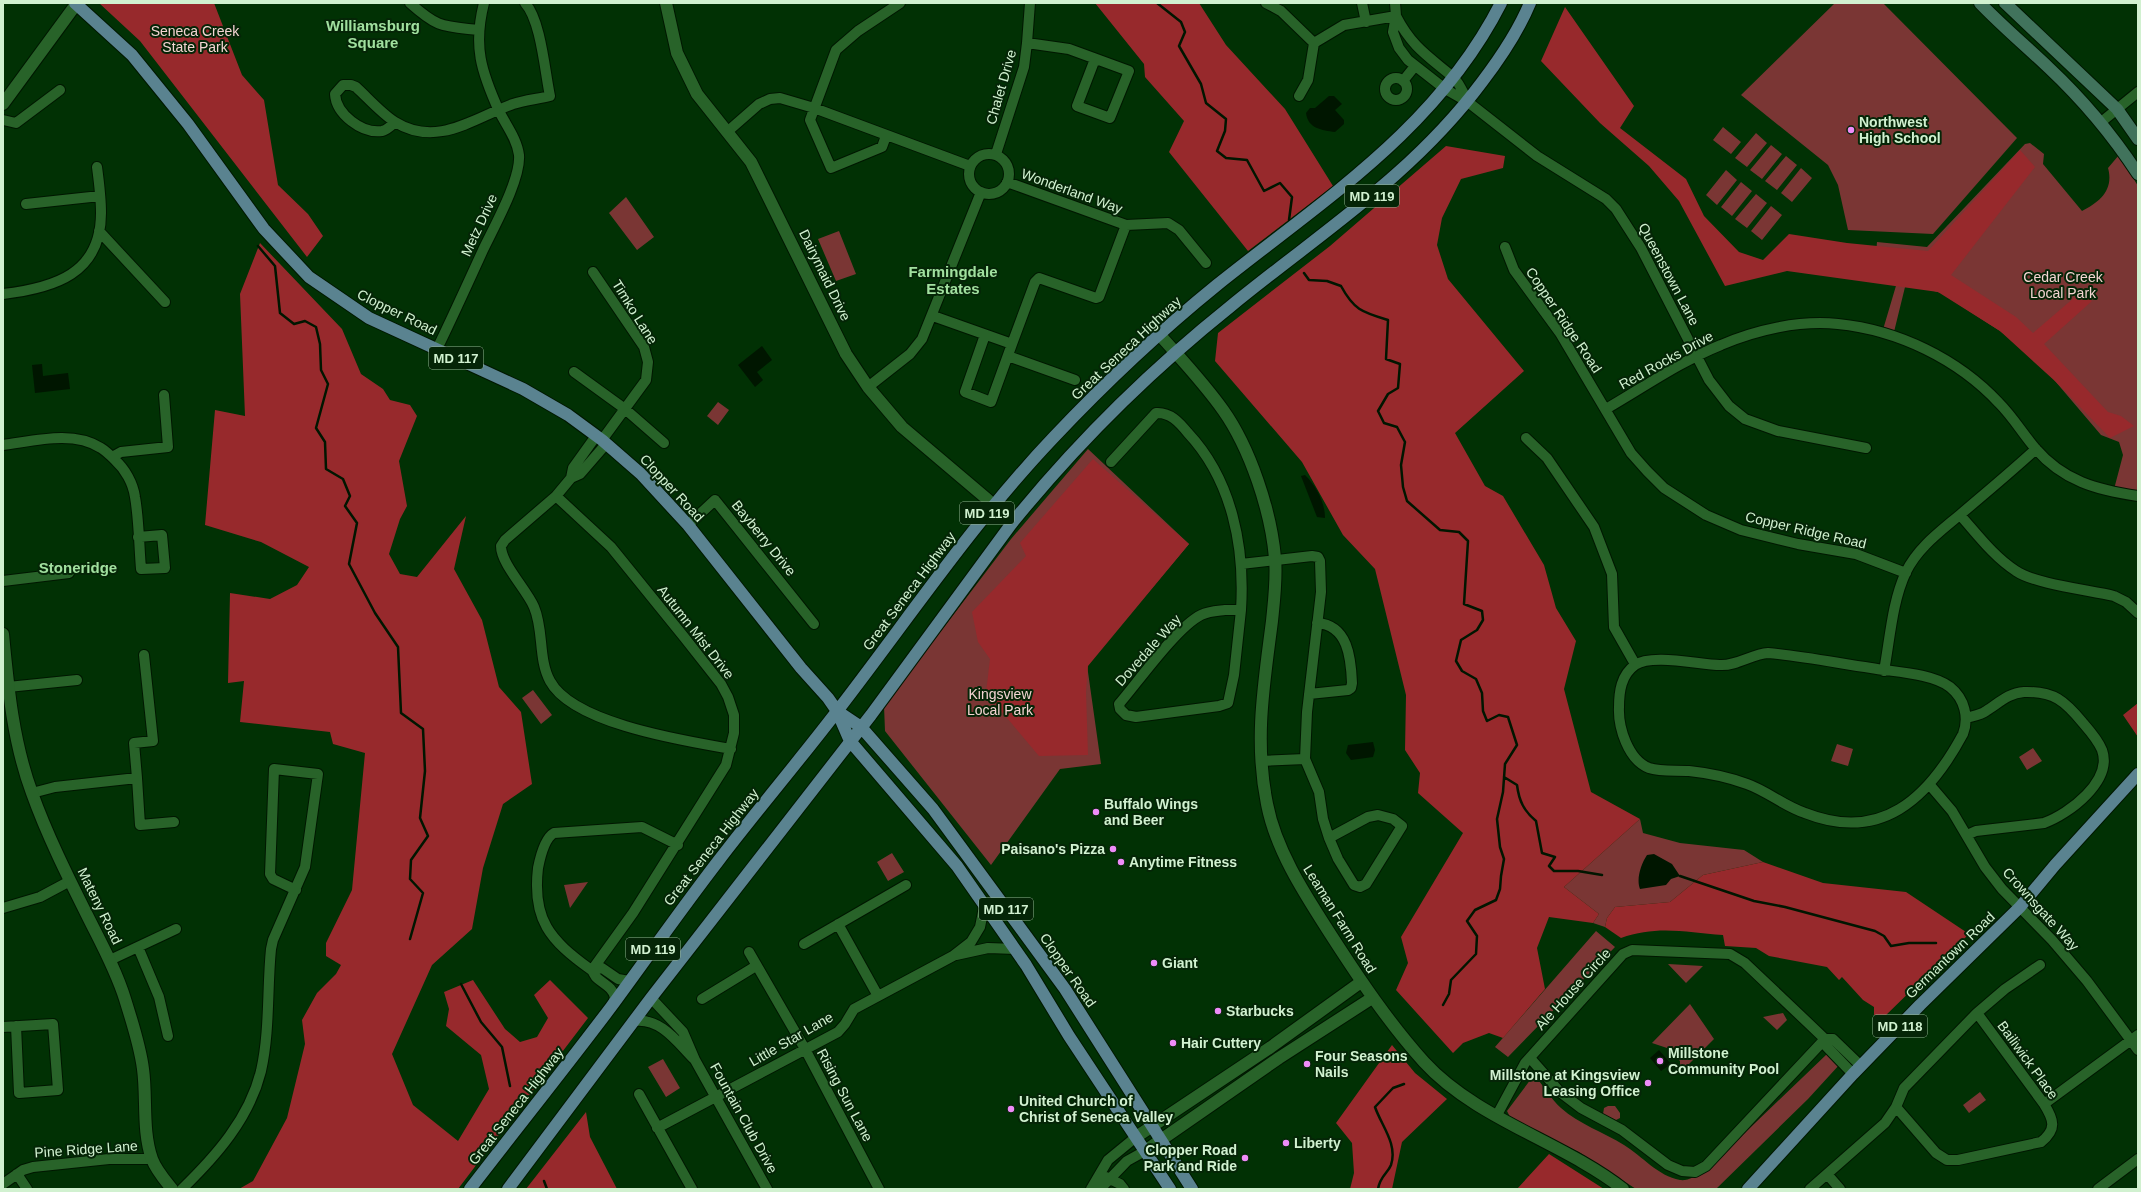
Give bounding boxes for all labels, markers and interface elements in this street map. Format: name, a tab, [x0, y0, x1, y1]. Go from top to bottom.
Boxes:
district label: Williamsburg Square	[326, 17, 420, 51]
park label: Seneca Creek State Park	[151, 23, 240, 55]
street label: Chalet Drive	[983, 48, 1019, 126]
place label: Northwest High School	[1859, 114, 1941, 146]
marker: Northwest High School	[1846, 125, 1856, 135]
street label: Wonderland Way	[1019, 165, 1125, 217]
road number: MD 119	[1345, 185, 1399, 207]
street label: Metz Drive	[458, 191, 500, 259]
street label: Queenstown Lane	[1635, 220, 1703, 328]
street label: Dairymaid Drive	[796, 227, 854, 323]
district label: Farmingdale Estates	[908, 263, 998, 297]
street label: Copper Ridge Road	[1523, 264, 1605, 376]
park label: Cedar Creek Local Park	[2023, 269, 2104, 301]
street label: Timko Lane	[609, 277, 661, 347]
street label: Clopper Road	[355, 286, 439, 338]
street label: Great Seneca Highway	[1068, 293, 1184, 403]
street label: Red Rocks Drive	[1616, 327, 1716, 392]
road number: MD 117	[429, 347, 483, 369]
street label: Clopper Road	[637, 451, 707, 525]
street label: Bayberry Drive	[729, 497, 799, 579]
road number: MD 119	[960, 502, 1014, 524]
street label: Copper Ridge Road	[1744, 508, 1868, 552]
street label: Great Seneca Highway	[859, 529, 959, 653]
district label: Stoneridge	[39, 559, 117, 576]
street label: Autumn Mist Drive	[654, 582, 738, 682]
street label: Dovedale Way	[1112, 611, 1184, 689]
park label: Kingsview Local Park	[967, 686, 1034, 718]
street label: Great Seneca Highway	[660, 785, 762, 909]
place label: Buffalo Wings and Beer	[1104, 796, 1198, 828]
marker: Buffalo Wings and Beer	[1091, 807, 1101, 817]
place label: Paisano's Pizza	[1001, 841, 1105, 857]
marker: Paisano's Pizza	[1108, 844, 1118, 854]
place label: Anytime Fitness	[1129, 854, 1237, 870]
marker: Anytime Fitness	[1116, 857, 1126, 867]
street label: Leaman Farm Road	[1300, 862, 1380, 976]
street label: Crownsgate Way	[2000, 864, 2082, 954]
street label: Mateny Road	[75, 865, 125, 947]
road number: MD 117	[979, 898, 1033, 920]
street label: Germantown Road	[1902, 908, 1998, 1002]
street label: Clopper Road	[1037, 930, 1099, 1010]
road number: MD 119	[626, 938, 680, 960]
street label: Ale House Circle	[1532, 945, 1614, 1033]
place label: Giant	[1162, 955, 1198, 971]
marker: Giant	[1149, 958, 1159, 968]
place label: Starbucks	[1226, 1003, 1294, 1019]
marker: Starbucks	[1213, 1006, 1223, 1016]
street label: Little Star Lane	[746, 1008, 836, 1069]
road number: MD 118	[1873, 1015, 1927, 1037]
street label: Bailiwick Place	[1994, 1018, 2062, 1102]
place label: Hair Cuttery	[1181, 1035, 1261, 1051]
marker: Hair Cuttery	[1168, 1038, 1178, 1048]
street label: Great Seneca Highway	[465, 1044, 567, 1168]
place label: Millstone Community Pool	[1668, 1045, 1779, 1077]
street label: Rising Sun Lane	[814, 1046, 876, 1144]
place label: Four Seasons Nails	[1315, 1048, 1408, 1080]
marker: Millstone Community Pool	[1655, 1056, 1665, 1066]
marker: Four Seasons Nails	[1302, 1059, 1312, 1069]
street label: Fountain Club Drive	[707, 1060, 781, 1176]
place label: Millstone at Kingsview Leasing Office	[1490, 1067, 1640, 1099]
marker: Millstone at Kingsview Leasing Office	[1643, 1078, 1653, 1088]
place label: United Church of Christ of Seneca Valley	[1019, 1093, 1173, 1125]
marker: United Church of Christ of Seneca Valley	[1006, 1104, 1016, 1114]
place label: Liberty	[1294, 1135, 1341, 1151]
street label: Pine Ridge Lane	[34, 1137, 138, 1161]
marker: Liberty	[1281, 1138, 1291, 1148]
place label: Clopper Road Park and Ride	[1144, 1142, 1237, 1174]
marker: Clopper Road Park and Ride	[1240, 1153, 1250, 1163]

